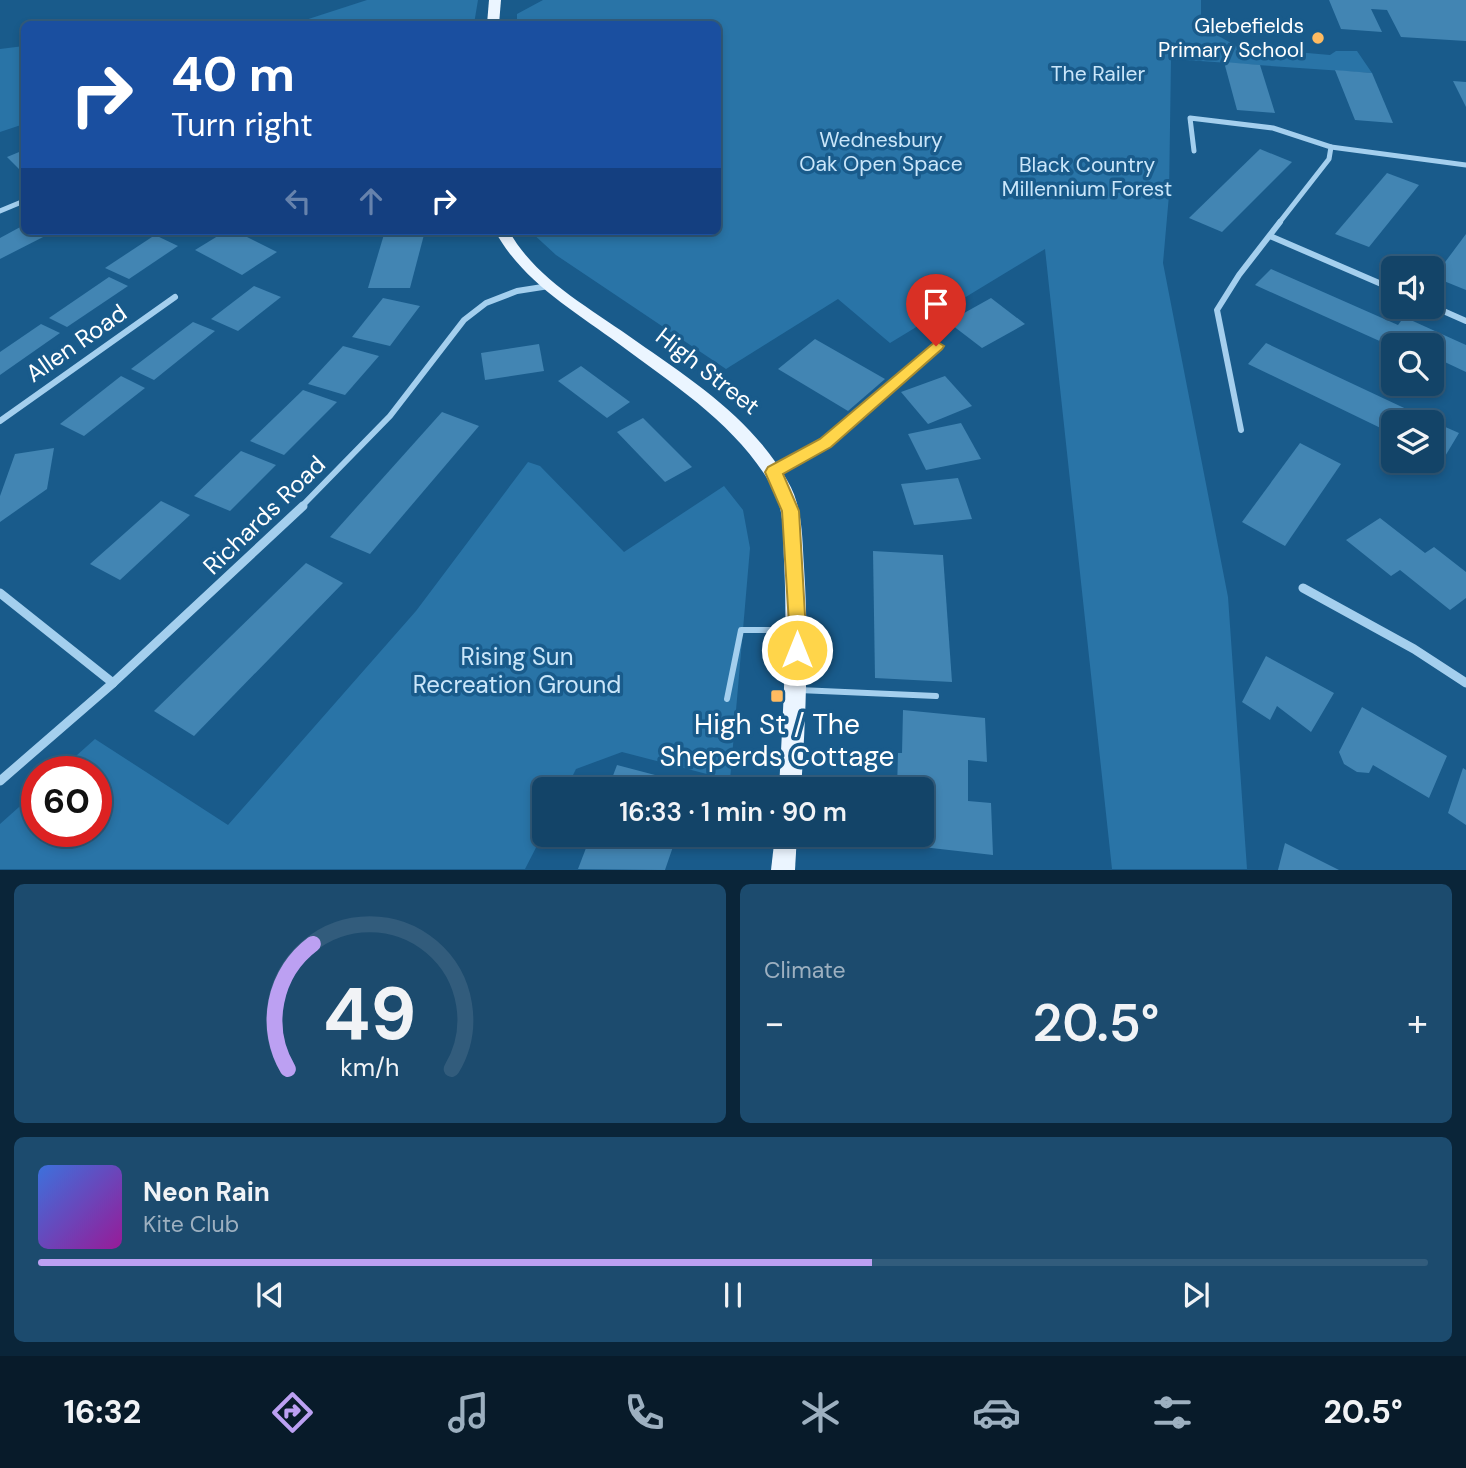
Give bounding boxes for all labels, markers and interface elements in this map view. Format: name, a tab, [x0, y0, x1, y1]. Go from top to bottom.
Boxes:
place label: Glebefields Primary School	[1158, 12, 1304, 64]
marker: Glebefields Primary School	[1310, 30, 1326, 46]
text: 40 m	[171, 42, 295, 106]
icon: right	[56, 49, 147, 140]
park label: The Railer	[1051, 60, 1145, 88]
text: Turn right	[171, 104, 313, 146]
park label: Wednesbury Oak Open Space	[799, 126, 963, 178]
park label: Black Country Millennium Forest	[1002, 151, 1172, 203]
icon: left	[279, 182, 317, 220]
icon: ahead	[352, 182, 390, 220]
icon: right	[425, 182, 463, 220]
map controls	[1381, 256, 1444, 473]
button: sound	[1381, 256, 1444, 319]
pin	[906, 274, 966, 346]
icon: arrive	[917, 285, 955, 323]
street label: Allen Road	[19, 297, 133, 389]
street label: High Street	[650, 321, 766, 421]
button: search	[1381, 333, 1444, 396]
button: layers	[1381, 410, 1444, 473]
street label: Richards Road	[196, 449, 332, 581]
position arrow	[760, 613, 834, 687]
park label: Rising Sun Recreation Ground	[413, 641, 621, 700]
marker: High St / The Sheperds Cottage	[769, 688, 785, 704]
place label: High St / The Sheperds Cottage	[660, 706, 894, 775]
speed limit sign: 60	[21, 756, 112, 847]
text: 16:33 · 1 min · 90 m	[619, 795, 847, 829]
text: Climate	[764, 955, 846, 985]
text: 49	[323, 968, 417, 1063]
text: 20.5°	[1033, 989, 1159, 1057]
text: −	[764, 998, 785, 1048]
text: +	[1407, 998, 1428, 1048]
text: km/h	[340, 1051, 400, 1084]
text: Neon Rain	[143, 1175, 270, 1209]
text: Kite Club	[143, 1209, 239, 1239]
icon: previous	[251, 1276, 289, 1314]
icon: pause	[714, 1276, 752, 1314]
icon: next	[1177, 1276, 1215, 1314]
icon: directions	[268, 1388, 317, 1437]
icon: music	[444, 1388, 493, 1437]
icon: phone	[620, 1388, 669, 1437]
icon: climate	[796, 1388, 845, 1437]
icon: car	[972, 1388, 1021, 1437]
icon: filters	[1148, 1388, 1197, 1437]
text: 16:32	[63, 1391, 141, 1433]
text: 20.5°	[1323, 1391, 1403, 1433]

